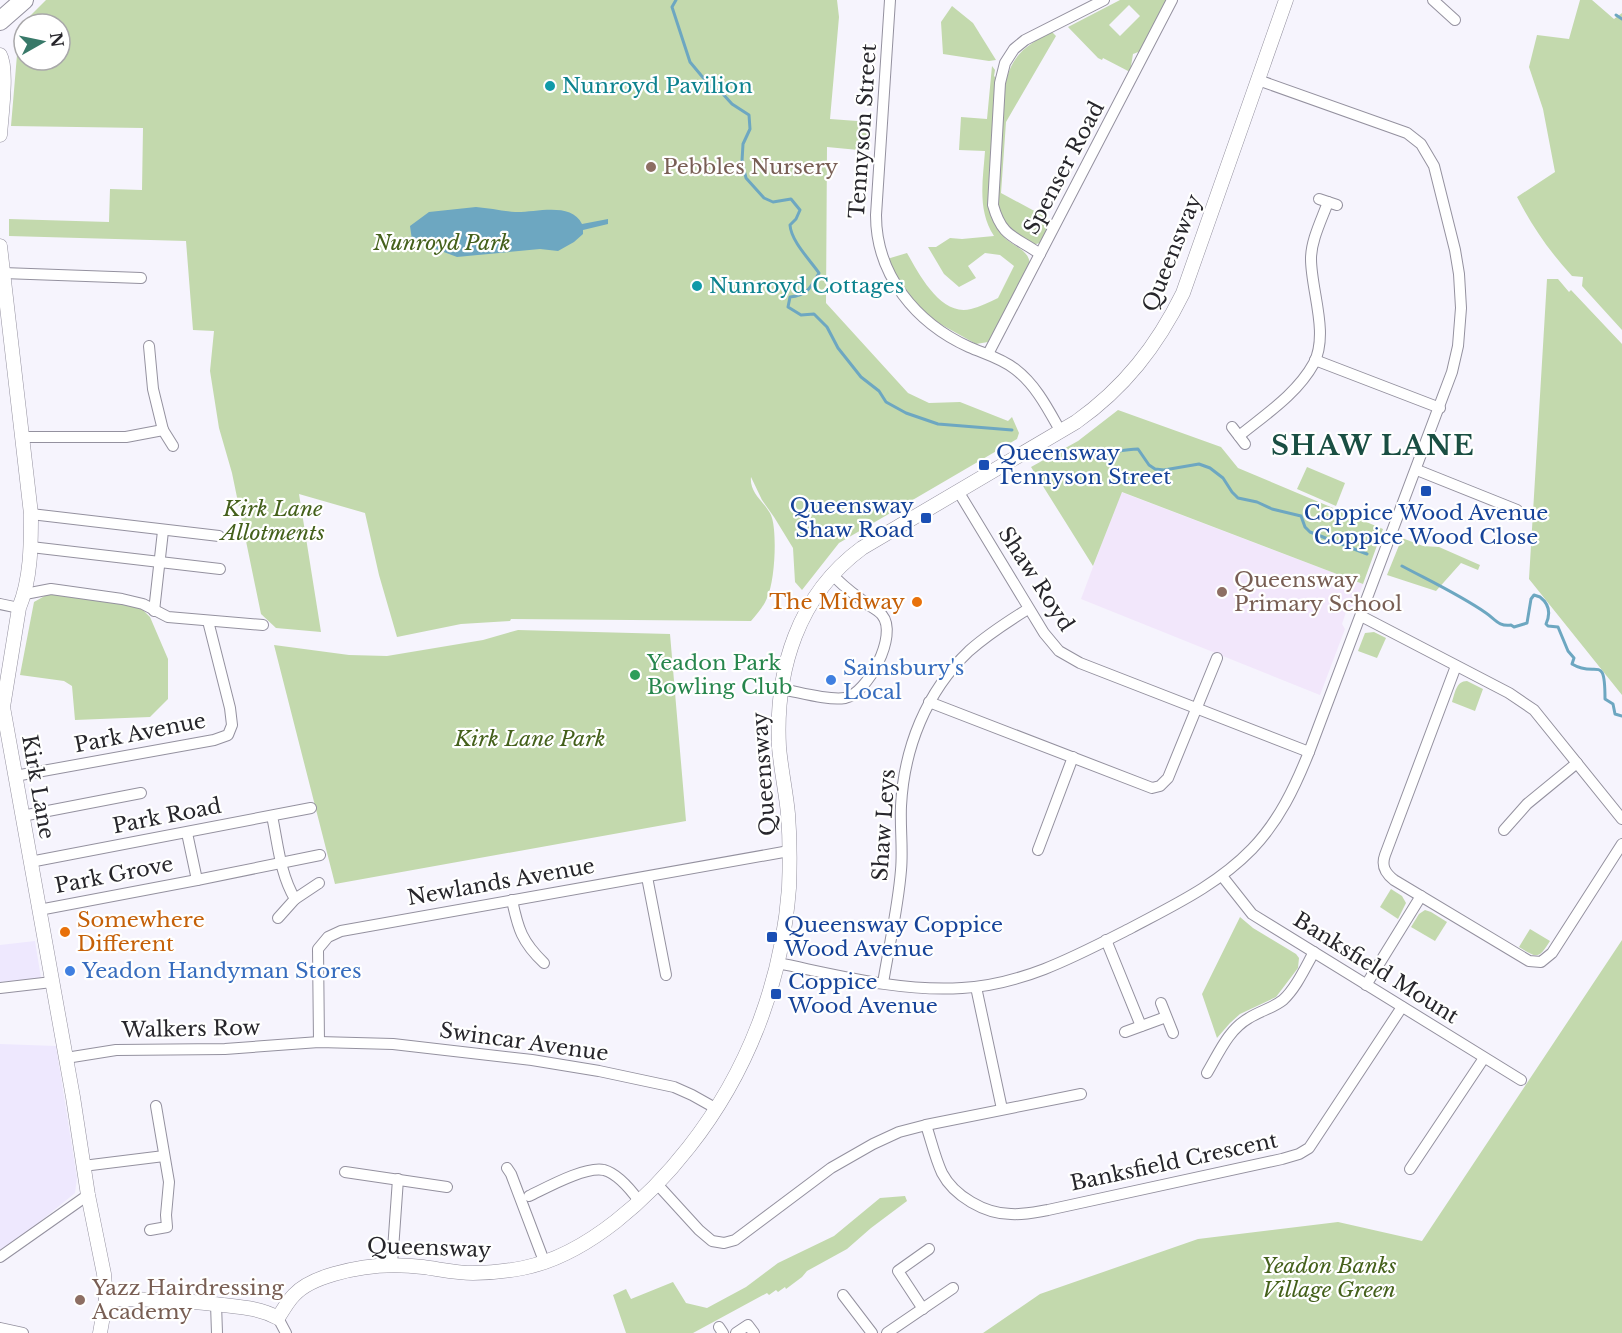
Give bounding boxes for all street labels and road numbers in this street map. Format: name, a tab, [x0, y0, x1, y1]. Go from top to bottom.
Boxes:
street label: Tennyson Street	[844, 43, 882, 219]
street label: Spenser Road	[1018, 97, 1110, 239]
street label: Queensway	[1137, 190, 1208, 315]
street label: Shaw Royd	[993, 522, 1079, 636]
street label: Park Avenue	[72, 707, 208, 759]
street label: Queensway	[747, 711, 781, 837]
street label: Kirk Lane	[16, 733, 60, 841]
street label: Shaw Leys	[867, 768, 901, 882]
street label: Park Road	[110, 793, 224, 839]
street label: Park Grove	[52, 851, 176, 899]
street label: Newlands Avenue	[405, 853, 597, 911]
street label: Banksfield Mount	[1289, 907, 1463, 1029]
street label: Walkers Row	[120, 1015, 261, 1043]
street label: Swincar Avenue	[438, 1017, 610, 1067]
street label: Banksfield Crescent	[1068, 1127, 1280, 1197]
street label: Queensway	[366, 1233, 492, 1263]

